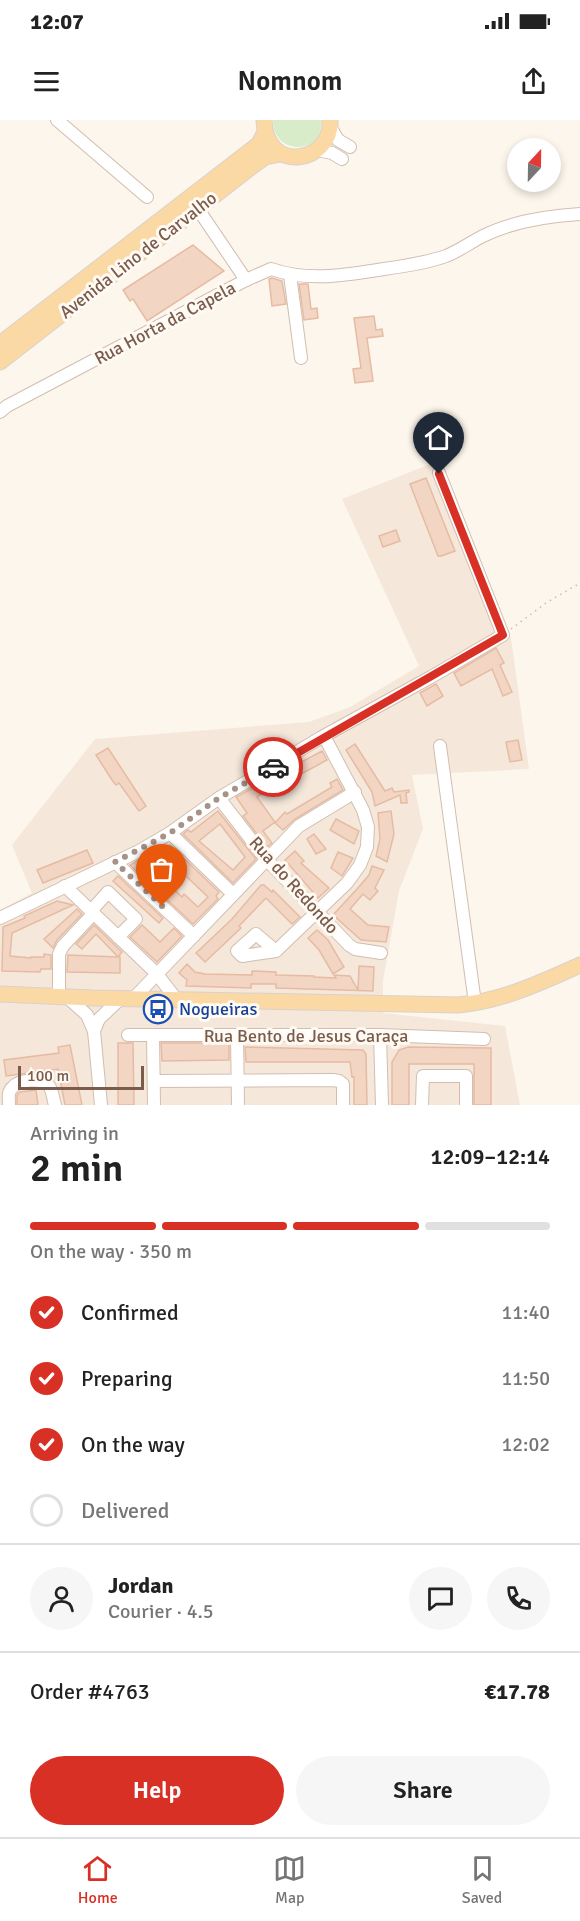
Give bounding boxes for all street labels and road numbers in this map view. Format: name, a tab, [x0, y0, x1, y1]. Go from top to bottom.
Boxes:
street label: Avenida Lino de Carvalho	[55, 187, 221, 323]
street label: Rua Horta da Capela	[91, 276, 239, 370]
street label: Rua do Redondo	[245, 832, 343, 938]
street label: Rua Bento de Jesus Caraça	[204, 1025, 408, 1047]

